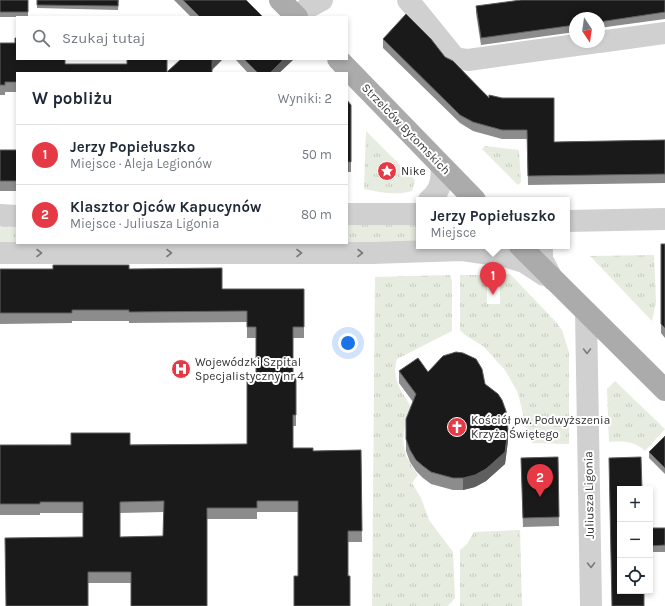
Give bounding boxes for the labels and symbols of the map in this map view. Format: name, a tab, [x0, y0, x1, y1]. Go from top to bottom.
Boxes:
north arrow	[569, 12, 605, 48]
street label: Strzelców Bytomskich	[359, 81, 453, 177]
place icon: Nike	[376, 160, 398, 182]
place label: Nike	[401, 164, 426, 178]
one-way arrow	[36, 249, 42, 257]
one-way arrow	[166, 249, 172, 257]
one-way arrow	[296, 249, 302, 257]
one-way arrow	[357, 249, 363, 257]
pin: 1	[480, 262, 506, 295]
your location	[338, 333, 358, 353]
one-way arrow	[583, 348, 591, 354]
place label: Wojewódzki Szpital Specjalistyczny nr 4	[195, 355, 304, 383]
hospital icon: Wojewódzki Szpital Specjalistyczny nr 4	[170, 358, 192, 380]
place label: Kościół pw. Podwyższenia Krzyża Świętego	[471, 413, 610, 441]
church icon: Kościół pw. Podwyższenia Krzyża Świętego	[446, 416, 468, 438]
street label: Juliusza Ligonia	[581, 451, 597, 539]
pin: 2	[527, 464, 553, 497]
one-way arrow	[587, 562, 595, 568]

